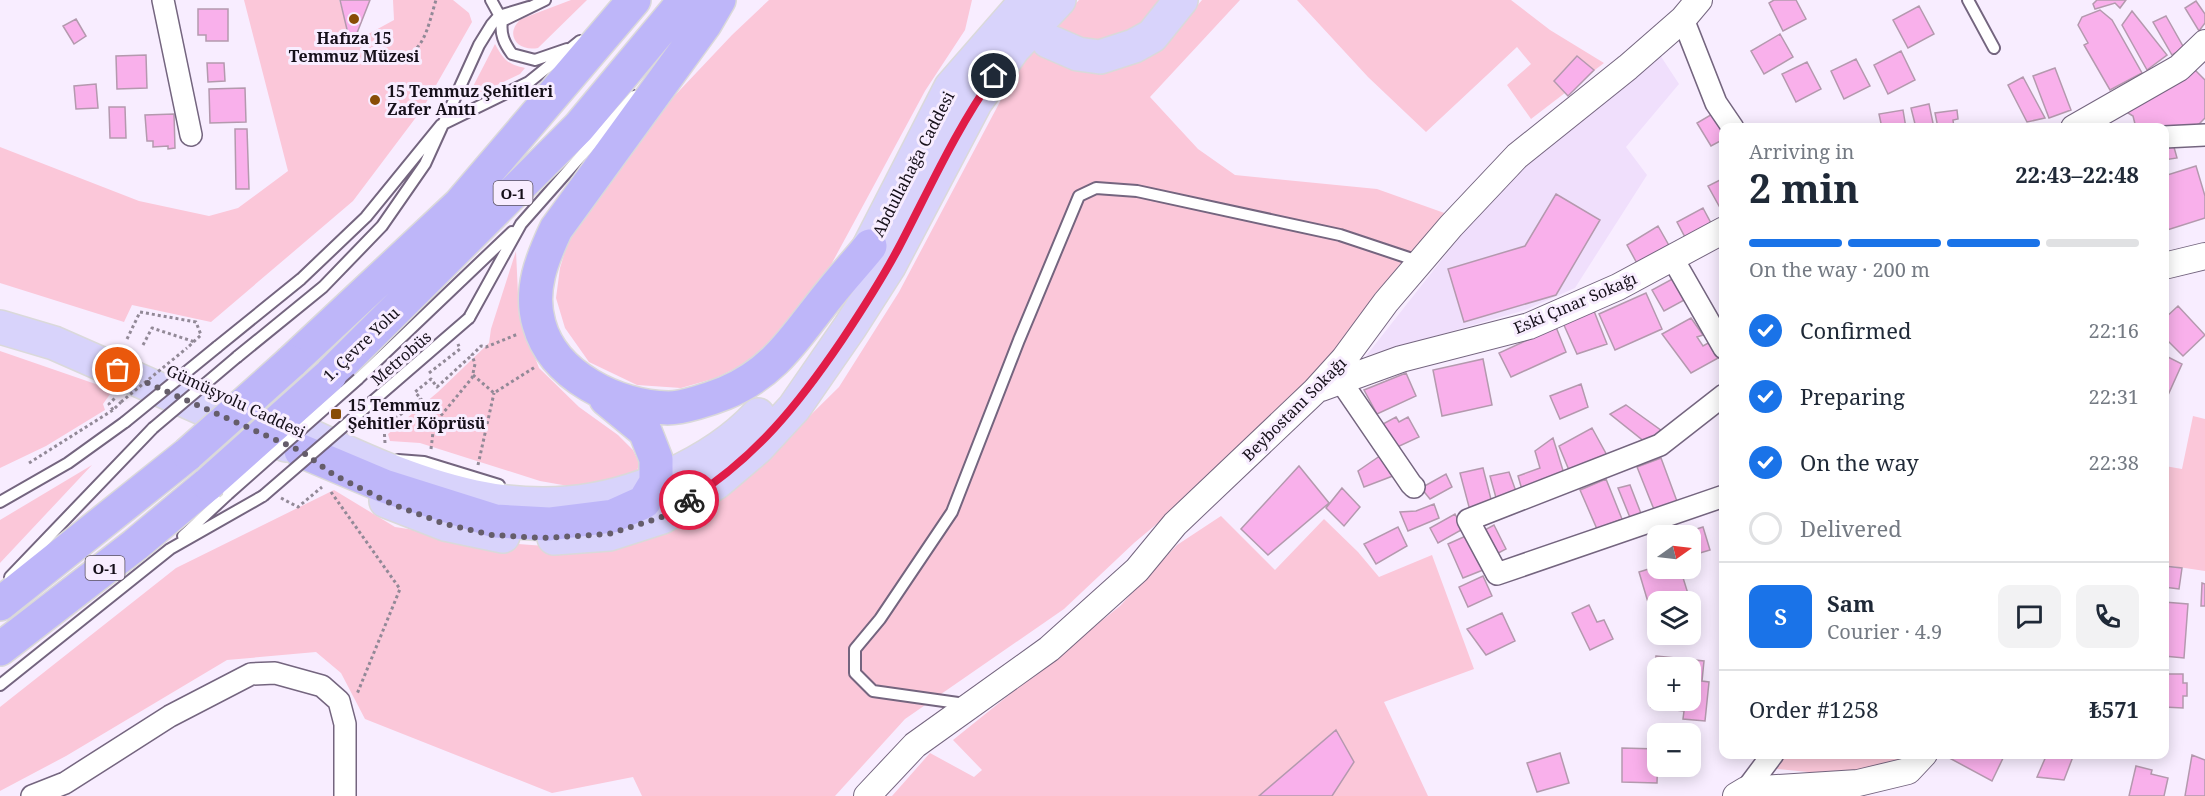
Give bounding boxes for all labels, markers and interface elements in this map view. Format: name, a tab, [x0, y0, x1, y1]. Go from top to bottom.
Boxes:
marker: Hafıza 15 Temmuz Müzesi	[347, 12, 361, 26]
place label: Hafıza 15 Temmuz Müzesi	[289, 27, 420, 67]
pin	[968, 50, 1019, 101]
icon: home	[977, 59, 1010, 92]
place label: 15 Temmuz Şehitleri Zafer Anıtı	[387, 80, 553, 120]
street label: Abdullahağa Caddesi	[867, 88, 959, 240]
marker: 15 Temmuz Şehitleri Zafer Anıtı	[368, 93, 382, 107]
text: Arriving in	[1749, 138, 1854, 165]
text: 22:43–22:48	[2015, 159, 2139, 189]
text: 2 min	[1749, 161, 1859, 214]
road number: O-1	[494, 181, 532, 205]
text: On the way · 200 m	[1749, 256, 1930, 283]
street label: Eski Çınar Sokağı	[1510, 267, 1640, 339]
street label: 1. Çevre Yolu	[318, 302, 404, 386]
icon: check	[1749, 314, 1782, 347]
text: Confirmed	[1800, 315, 1911, 345]
text: 22:16	[2089, 317, 2139, 344]
street label: Metrobüs	[366, 326, 436, 390]
pin	[92, 344, 143, 395]
street label: Beybostanı Sokağı	[1237, 352, 1351, 466]
icon: bag	[101, 353, 134, 386]
street label: Gümüşyolu Caddesi	[163, 359, 309, 443]
icon: check	[1749, 380, 1782, 413]
text: Preparing	[1800, 381, 1905, 411]
text: 22:31	[2089, 383, 2139, 410]
place label: 15 Temmuz Şehitler Köprüsü	[348, 394, 486, 434]
marker: 15 Temmuz Şehitler Köprüsü	[329, 407, 343, 421]
icon: check	[1749, 446, 1782, 479]
text: On the way	[1800, 447, 1919, 477]
text: 22:38	[2089, 449, 2139, 476]
courier	[659, 470, 719, 530]
icon: bike	[673, 484, 706, 517]
text: Delivered	[1800, 513, 1902, 543]
north arrow	[1647, 525, 1701, 579]
map controls	[1647, 525, 1701, 777]
road number: O-1	[86, 556, 124, 580]
button: chat	[1998, 585, 2061, 648]
button: phone	[2076, 585, 2139, 648]
text: Sam	[1827, 588, 1875, 618]
button: layers	[1647, 591, 1701, 645]
text: S	[1774, 601, 1787, 631]
text: Courier · 4.9	[1827, 618, 1942, 645]
button: +	[1647, 657, 1701, 711]
text: Order #1258	[1749, 694, 1879, 724]
text: ₺571	[2089, 694, 2139, 724]
button: −	[1647, 723, 1701, 777]

